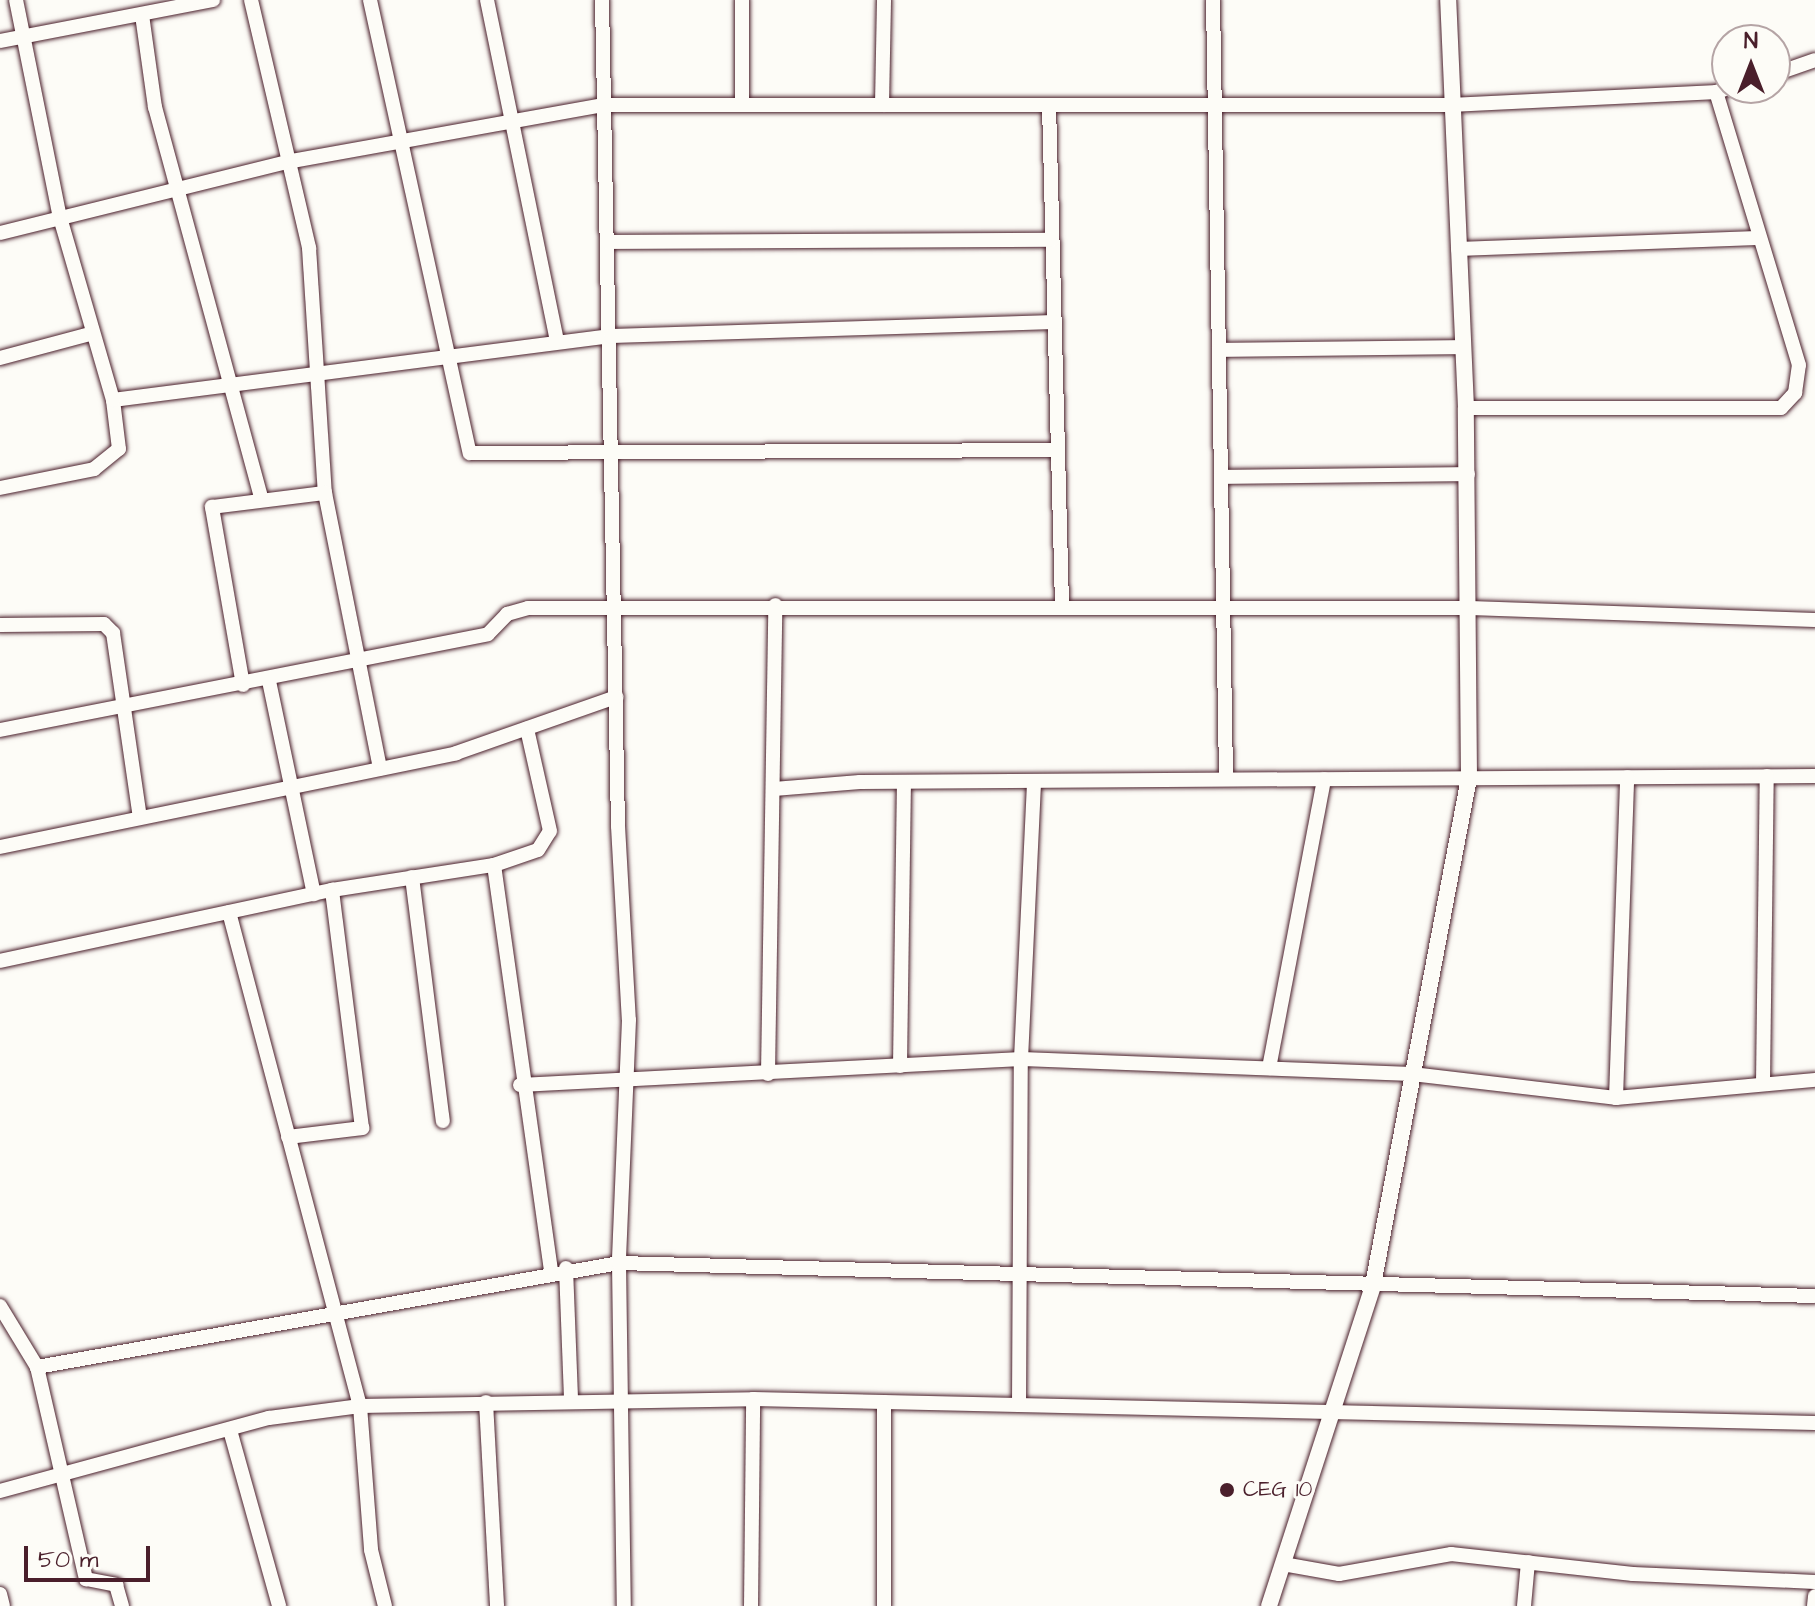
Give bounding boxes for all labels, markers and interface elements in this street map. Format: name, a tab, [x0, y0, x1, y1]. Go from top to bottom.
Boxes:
north arrow	[1711, 24, 1791, 104]
text: N	[1744, 26, 1758, 57]
place label: CEG 10	[1243, 1477, 1312, 1503]
marker: CEG 10	[1218, 1481, 1236, 1499]
scale bar	[28, 1530, 154, 1580]
text: 50 m	[38, 1543, 98, 1577]

